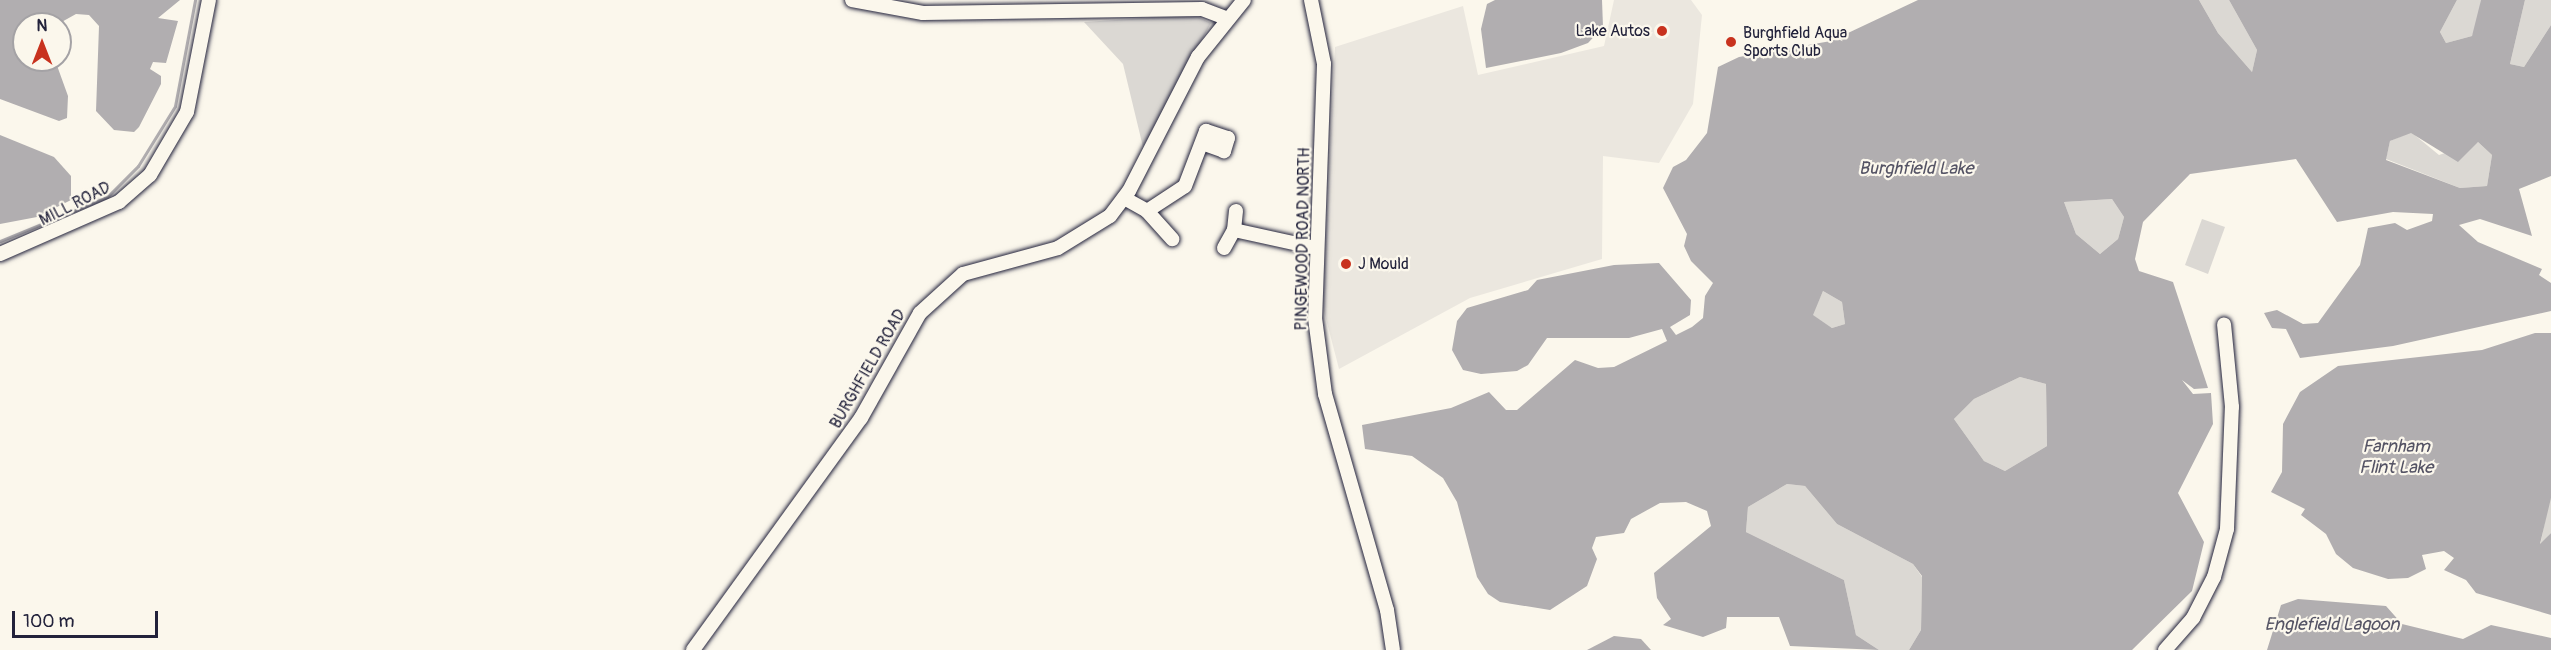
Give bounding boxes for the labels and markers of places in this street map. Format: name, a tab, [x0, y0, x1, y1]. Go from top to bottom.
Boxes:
place label: Lake Autos	[1576, 21, 1650, 41]
place label: Burghfield Aqua Sports Club	[1743, 23, 1847, 61]
marker: Lake Autos	[1655, 24, 1669, 38]
marker: Burghfield Aqua Sports Club	[1724, 35, 1738, 49]
place label: J Mould	[1358, 254, 1409, 274]
marker: J Mould	[1339, 257, 1353, 271]

